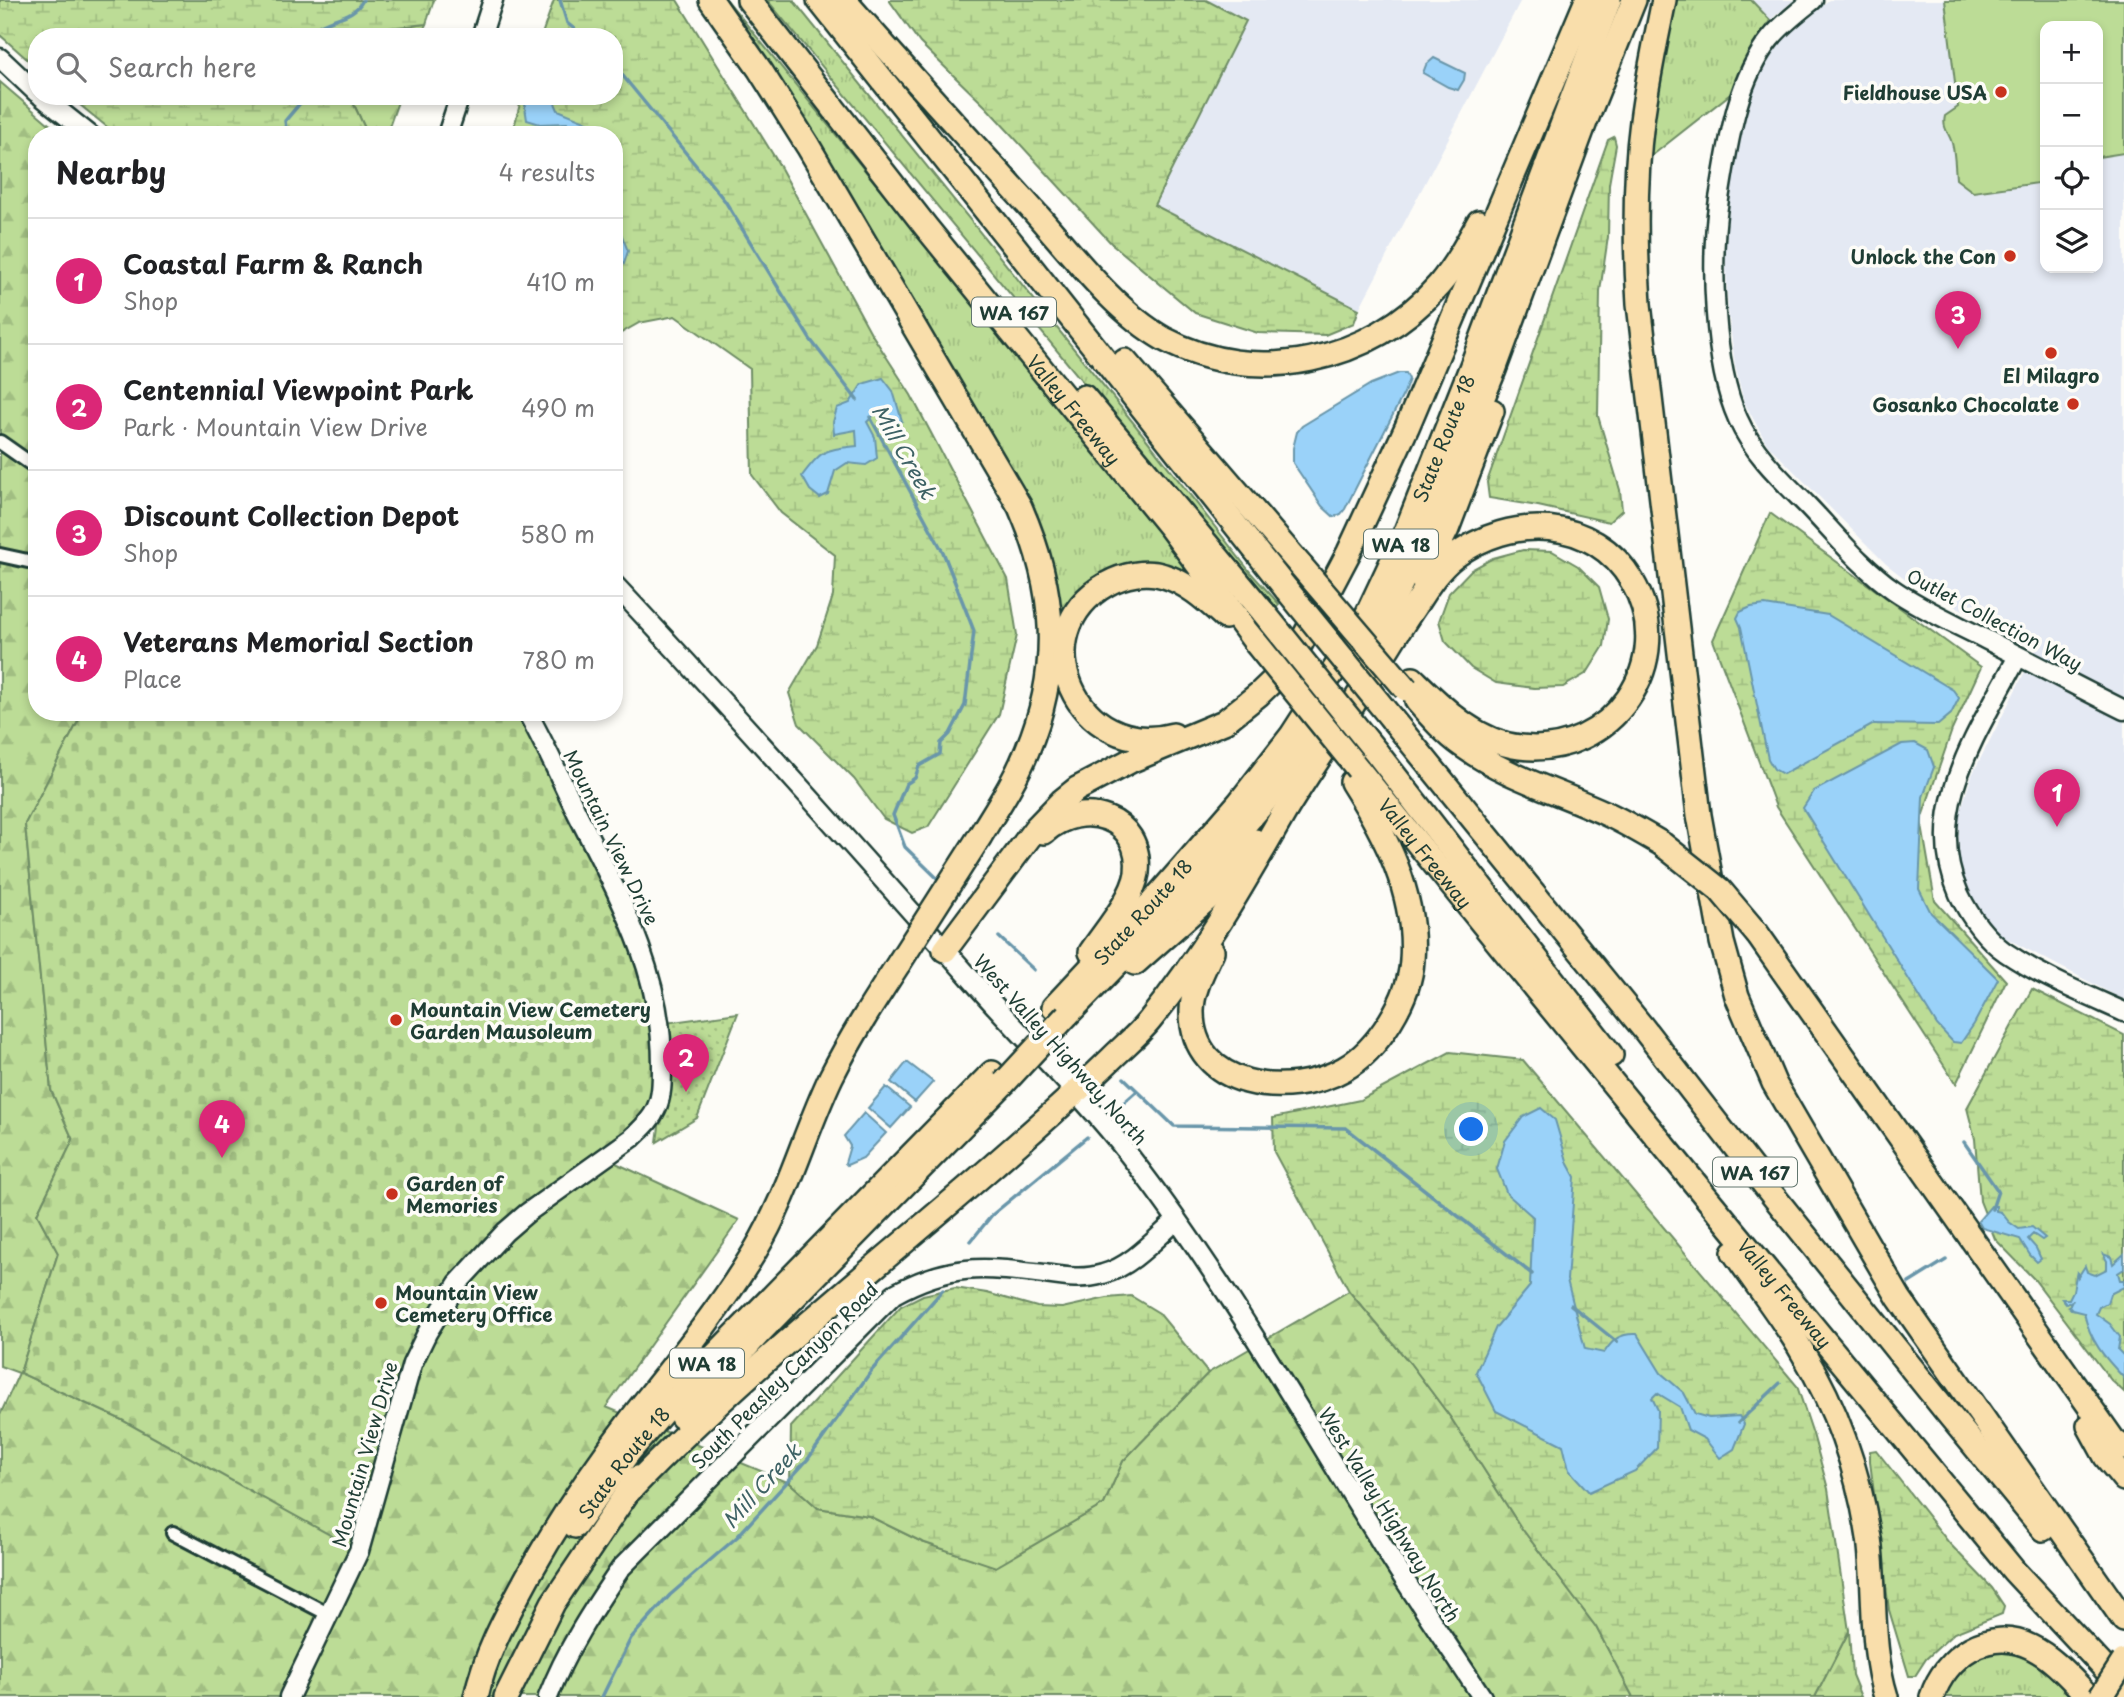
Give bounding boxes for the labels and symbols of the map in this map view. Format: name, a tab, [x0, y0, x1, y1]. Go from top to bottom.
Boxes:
place label: Fieldhouse USA	[1843, 78, 1987, 106]
marker: Fieldhouse USA	[1993, 84, 2009, 100]
place label: Unlock the Con	[1850, 242, 1996, 270]
marker: Unlock the Con	[2002, 248, 2018, 264]
pin: 3	[1935, 291, 1981, 349]
road number: WA 167	[972, 298, 1056, 326]
marker: El Milagro	[2043, 345, 2059, 361]
street label: Valley Freeway	[1021, 348, 1128, 471]
place label: El Milagro	[2003, 361, 2099, 389]
street label: State Route 18	[1405, 370, 1481, 506]
place label: Gosanko Chocolate	[1872, 390, 2059, 418]
marker: Gosanko Chocolate	[2065, 396, 2081, 412]
water label: Mill Creek	[865, 398, 946, 506]
road number: WA 18	[1364, 530, 1438, 558]
street label: Outlet Collection Way	[1902, 561, 2088, 677]
street label: Mountain View Drive	[557, 745, 667, 929]
pin: 1	[2034, 769, 2080, 827]
street label: Valley Freeway	[1372, 792, 1479, 914]
street label: State Route 18	[1086, 852, 1198, 971]
street label: West Valley Highway North	[968, 947, 1154, 1151]
place label: Mountain View Cemetery Garden Mausoleum	[410, 995, 651, 1045]
marker: Mountain View Cemetery Garden Mausoleum	[388, 1012, 404, 1028]
pin: 2	[663, 1034, 709, 1092]
pin: 4	[199, 1100, 245, 1158]
your location	[1454, 1112, 1488, 1146]
road number: WA 167	[1713, 1157, 1797, 1186]
place label: Garden of Memories	[406, 1169, 505, 1219]
marker: Garden of Memories	[384, 1186, 400, 1202]
street label: Valley Freeway	[1731, 1232, 1839, 1354]
street label: South Peasley Canyon Road	[684, 1275, 884, 1475]
place label: Mountain View Cemetery Office	[395, 1278, 553, 1328]
marker: Mountain View Cemetery Office	[373, 1295, 389, 1311]
road number: WA 18	[670, 1348, 744, 1378]
street label: Mountain View Drive	[324, 1358, 404, 1550]
street label: State Route 18	[571, 1400, 676, 1524]
street label: West Valley Highway North	[1312, 1401, 1468, 1627]
water label: Mill Creek	[714, 1434, 809, 1535]

